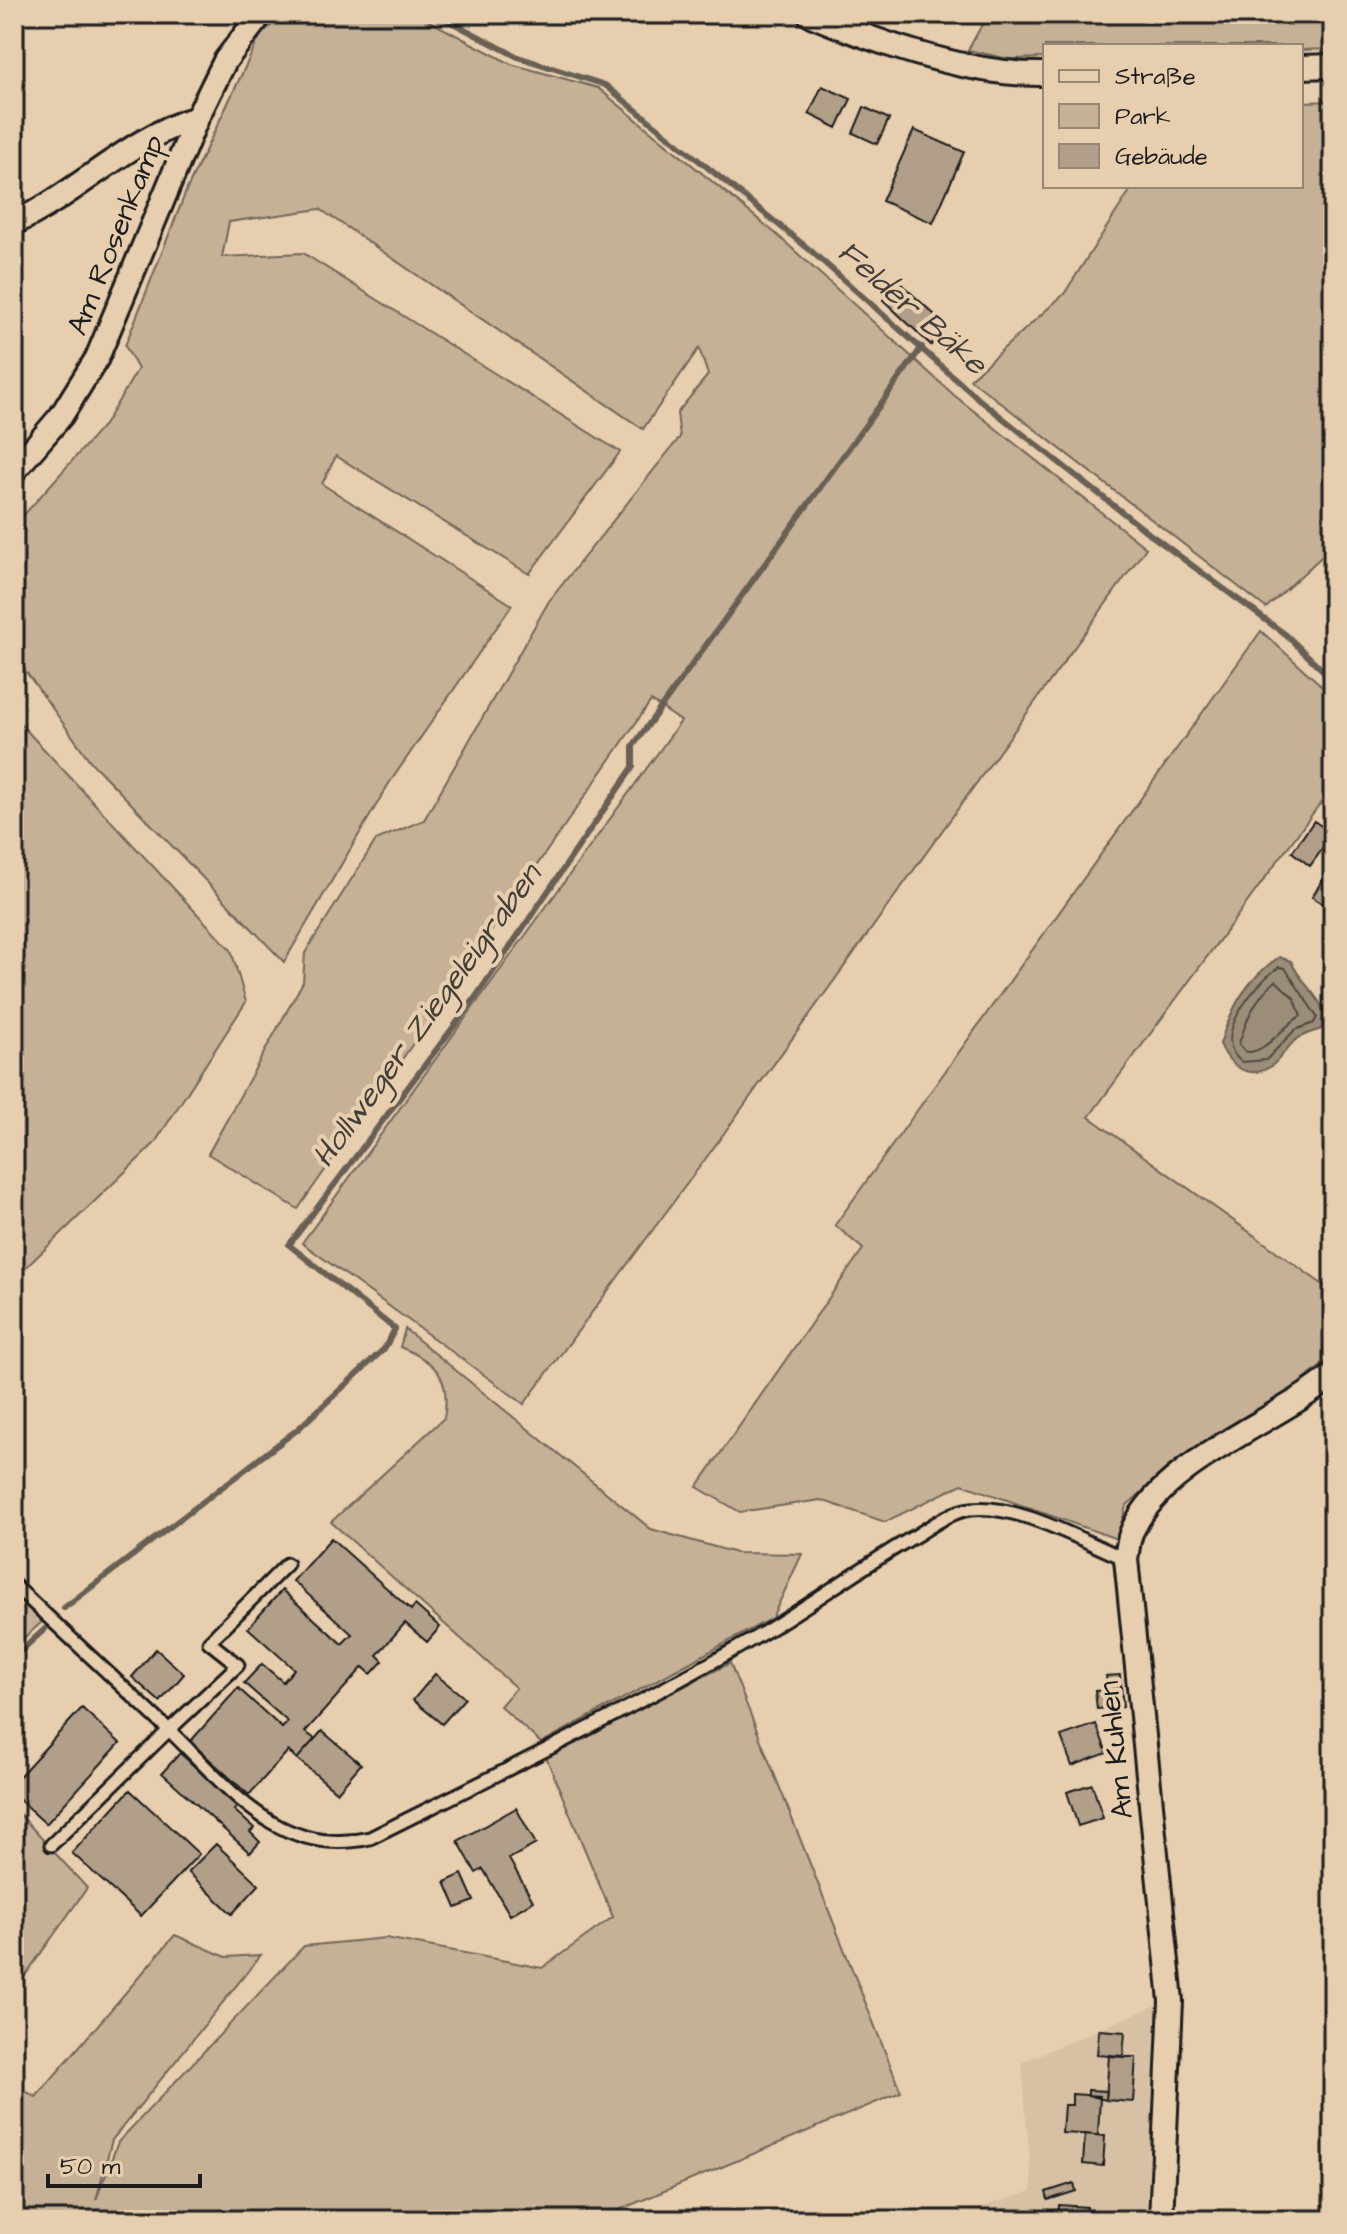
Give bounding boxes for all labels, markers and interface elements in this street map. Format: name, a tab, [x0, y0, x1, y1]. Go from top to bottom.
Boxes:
legend	[1043, 44, 1303, 188]
text: Straße	[1115, 60, 1196, 94]
text: Park	[1115, 100, 1171, 134]
street label: Am Rosenkamp	[57, 128, 175, 342]
text: Gebäude	[1115, 140, 1208, 174]
water label: Felder Bäke	[828, 230, 998, 387]
water label: Hollweger Ziegeleigraben	[302, 853, 555, 1177]
street label: Am Kuhlen	[1088, 1679, 1144, 1821]
scale bar	[48, 2138, 200, 2188]
text: 50 m	[60, 2150, 121, 2184]

